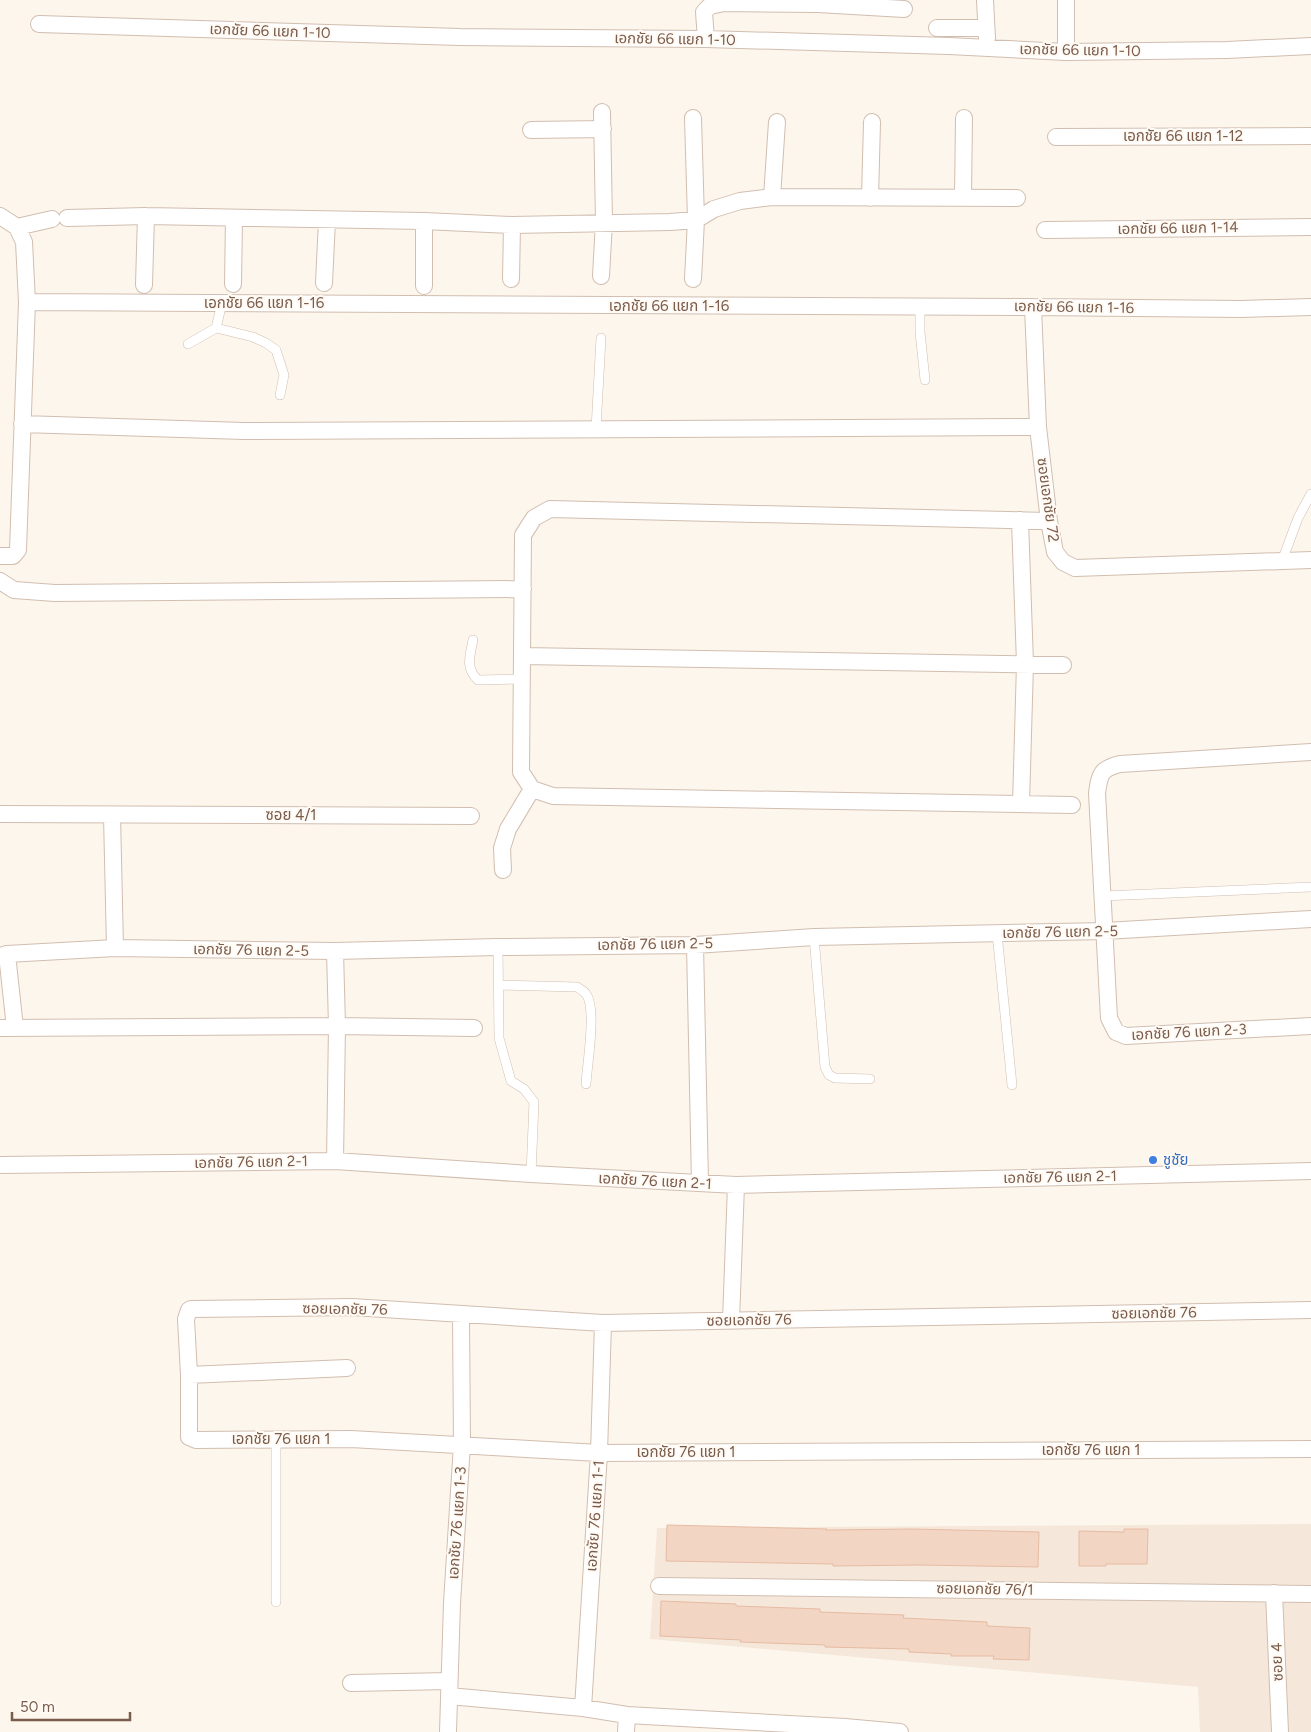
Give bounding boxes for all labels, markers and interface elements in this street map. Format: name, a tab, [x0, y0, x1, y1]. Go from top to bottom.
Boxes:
street label: เอกชัย 66 แยก 1-10	[209, 20, 331, 42]
street label: เอกชัย 66 แยก 1-10	[614, 29, 736, 49]
street label: เอกชัย 66 แยก 1-10	[1019, 40, 1141, 60]
street label: เอกชัย 66 แยก 1-12	[1123, 127, 1243, 145]
street label: เอกชัย 66 แยก 1-14	[1117, 218, 1239, 238]
street label: เอกชัย 66 แยก 1-16	[204, 294, 325, 312]
street label: เอกชัย 66 แยก 1-16	[609, 297, 730, 315]
street label: เอกชัย 66 แยก 1-16	[1014, 297, 1135, 317]
street label: ซอยเอกชัย 72	[1033, 457, 1063, 543]
street label: ซอย 4/1	[266, 806, 316, 824]
street label: เอกชัย 76 แยก 2-5	[1002, 922, 1118, 942]
street label: เอกชัย 76 แยก 2-5	[597, 934, 713, 954]
street label: เอกชัย 76 แยก 2-5	[193, 940, 309, 960]
street label: เอกชัย 76 แยก 2-3	[1131, 1020, 1247, 1044]
place label: ชูชัย	[1163, 1151, 1188, 1169]
street label: เอกชัย 76 แยก 2-1	[194, 1152, 308, 1172]
marker: ชูชัย	[1147, 1154, 1159, 1166]
street label: เอกชัย 76 แยก 2-1	[1003, 1167, 1117, 1187]
street label: เอกชัย 76 แยก 2-1	[598, 1169, 712, 1193]
street label: ซอยเอกชัย 76	[302, 1299, 388, 1319]
street label: ซอยเอกชัย 76	[1111, 1303, 1197, 1323]
street label: ซอยเอกชัย 76	[706, 1310, 792, 1330]
street label: เอกชัย 76 แยก 1	[232, 1430, 330, 1448]
street label: เอกชัย 76 แยก 1	[1042, 1441, 1140, 1459]
street label: เอกชัย 76 แยก 1	[637, 1443, 735, 1461]
street label: เอกชัย 76 แยก 1-1	[582, 1460, 608, 1572]
street label: เอกชัย 76 แยก 1-3	[444, 1466, 470, 1580]
street label: ซอยเอกชัย 76/1	[936, 1579, 1034, 1599]
street label: ซอย 4	[1267, 1642, 1287, 1682]
scale bar	[12, 1690, 130, 1722]
text: 50 m	[20, 1698, 55, 1716]

